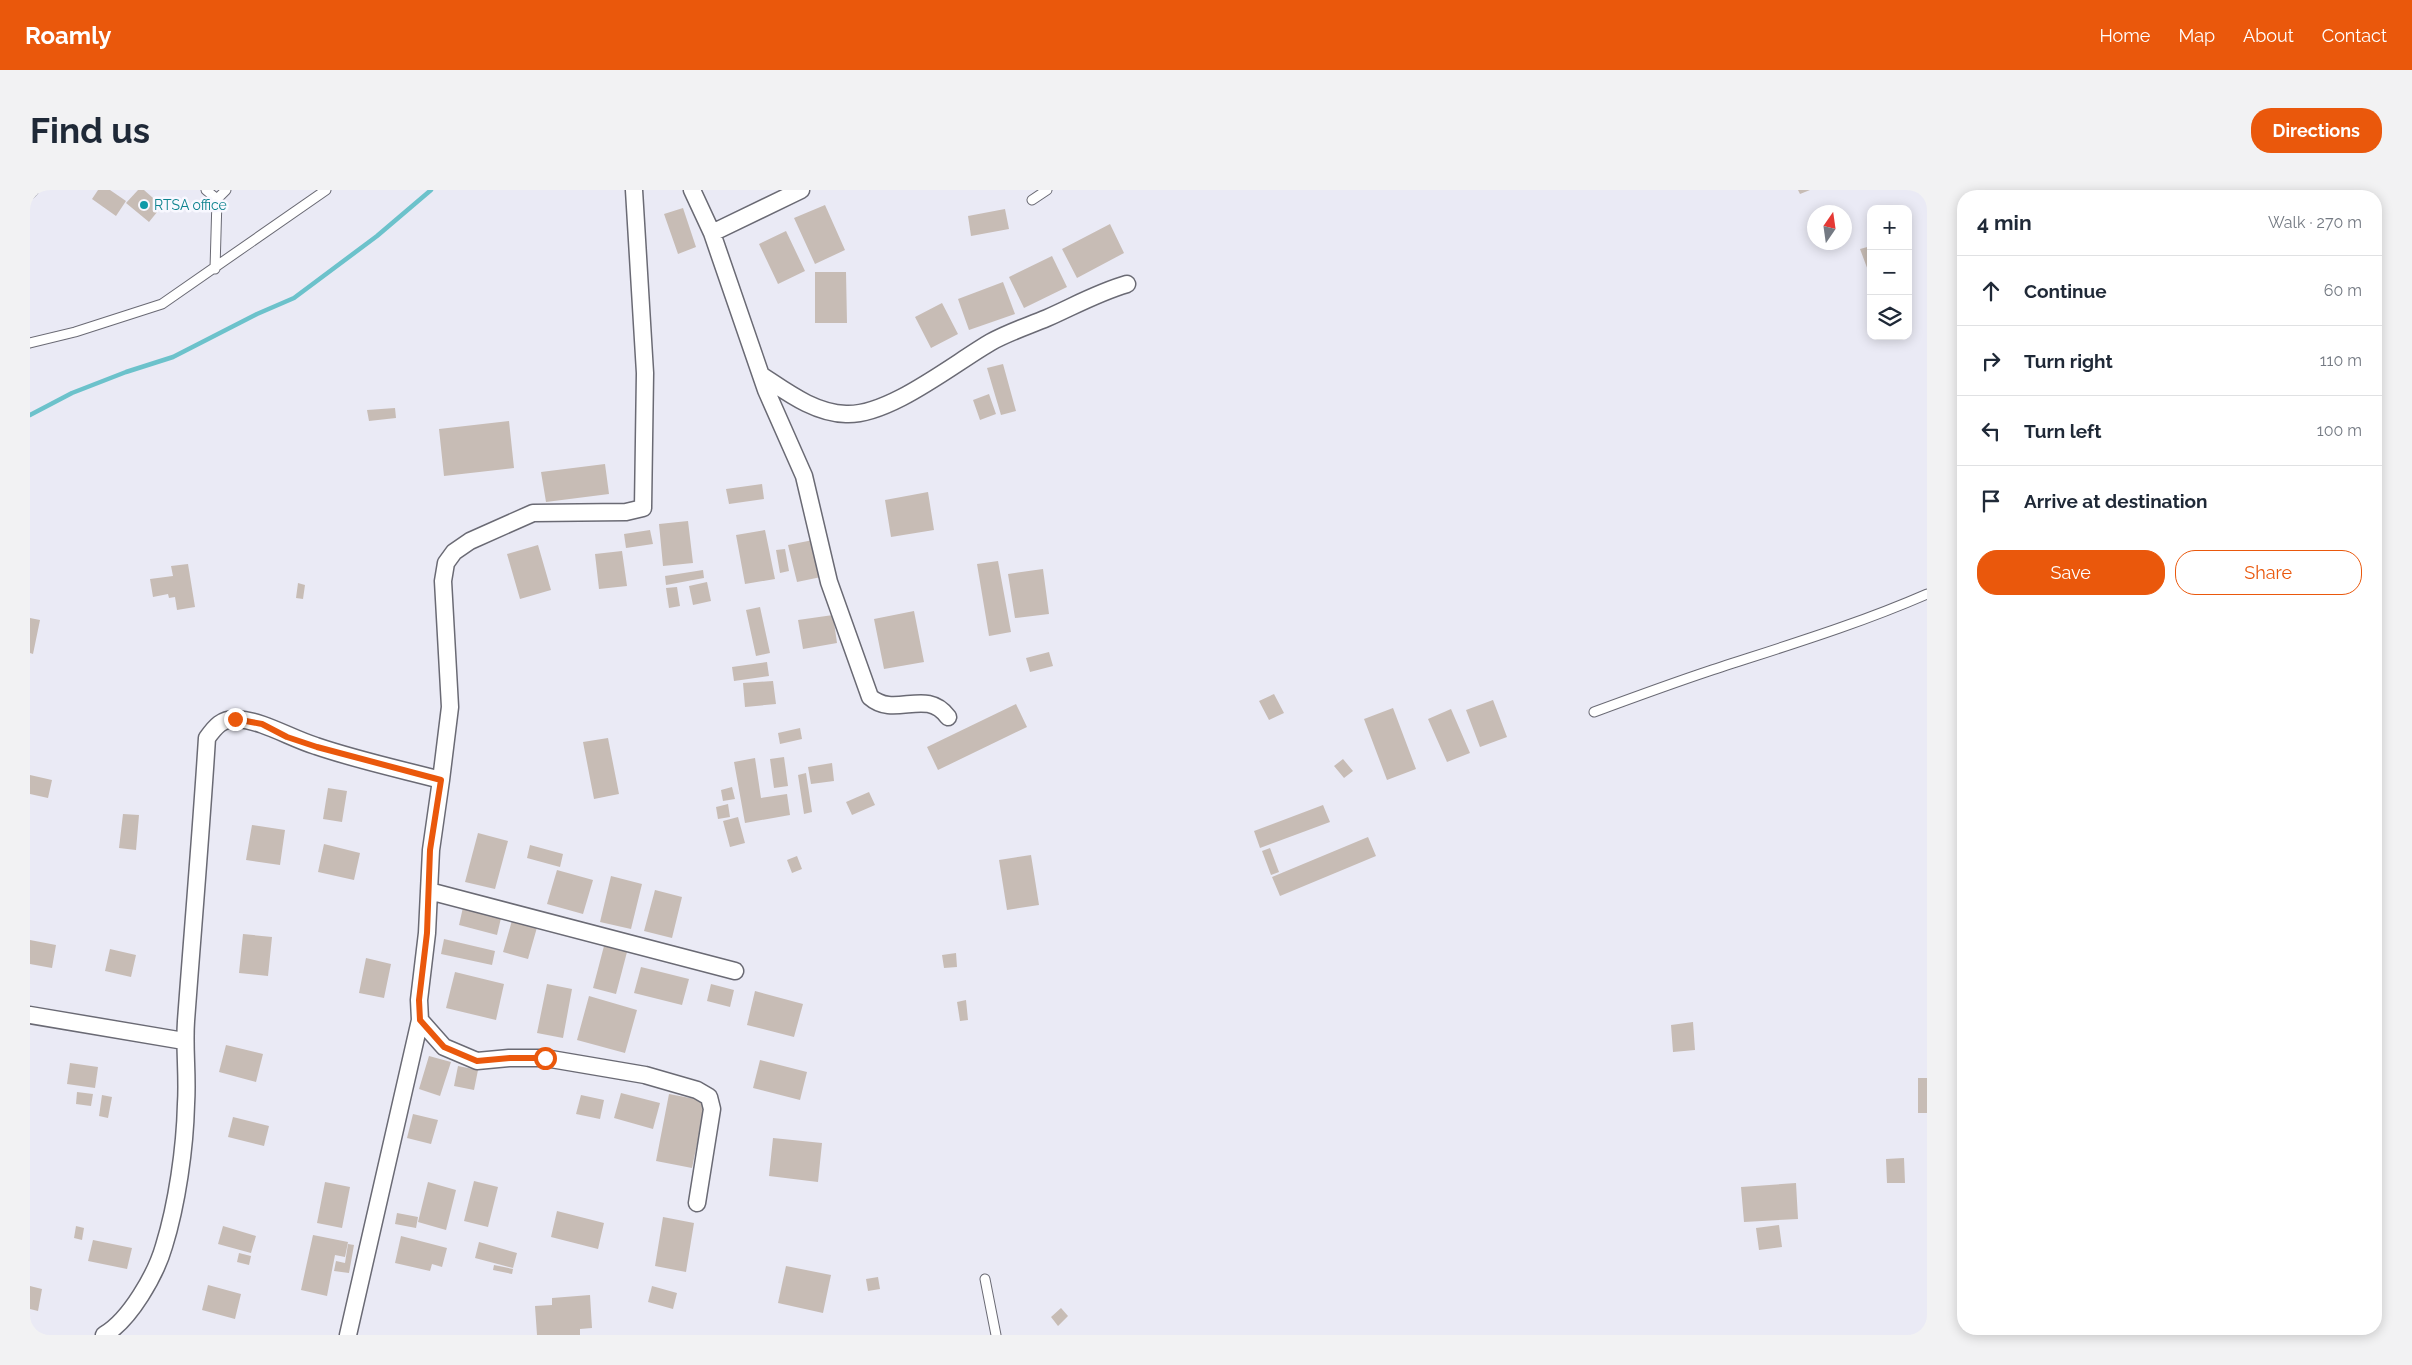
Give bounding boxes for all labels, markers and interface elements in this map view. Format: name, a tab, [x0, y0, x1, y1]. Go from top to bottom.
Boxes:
text: Roamly	[25, 21, 111, 50]
text: Home	[2099, 25, 2150, 46]
text: Map	[2178, 25, 2215, 46]
text: About	[2243, 25, 2294, 46]
text: Contact	[2322, 25, 2387, 46]
button: Directions	[2251, 108, 2382, 153]
text: Find us	[30, 110, 150, 151]
place label: RTSA office	[154, 197, 227, 213]
marker: RTSA office	[138, 199, 150, 211]
north arrow	[1807, 205, 1852, 250]
map controls	[1867, 205, 1912, 340]
button: +	[1867, 205, 1912, 250]
text: 4 min	[1977, 210, 2032, 235]
text: Walk · 270 m	[2268, 213, 2362, 232]
button: −	[1867, 250, 1912, 295]
icon: ahead	[1977, 277, 2005, 305]
text: Continue	[2024, 280, 2107, 302]
text: 60 m	[2324, 281, 2362, 300]
button: layers	[1867, 295, 1912, 340]
icon: right	[1977, 347, 2005, 375]
text: Turn right	[2024, 350, 2113, 372]
text: 110 m	[2320, 351, 2362, 370]
icon: left	[1977, 417, 2005, 445]
text: Turn left	[2024, 420, 2101, 442]
text: 100 m	[2317, 421, 2362, 440]
icon: arrive	[1977, 487, 2005, 515]
text: Arrive at destination	[2024, 490, 2208, 512]
button: Save	[1977, 550, 2165, 595]
button: Share	[2175, 550, 2362, 595]
route end	[224, 708, 247, 731]
route start	[534, 1047, 557, 1070]

